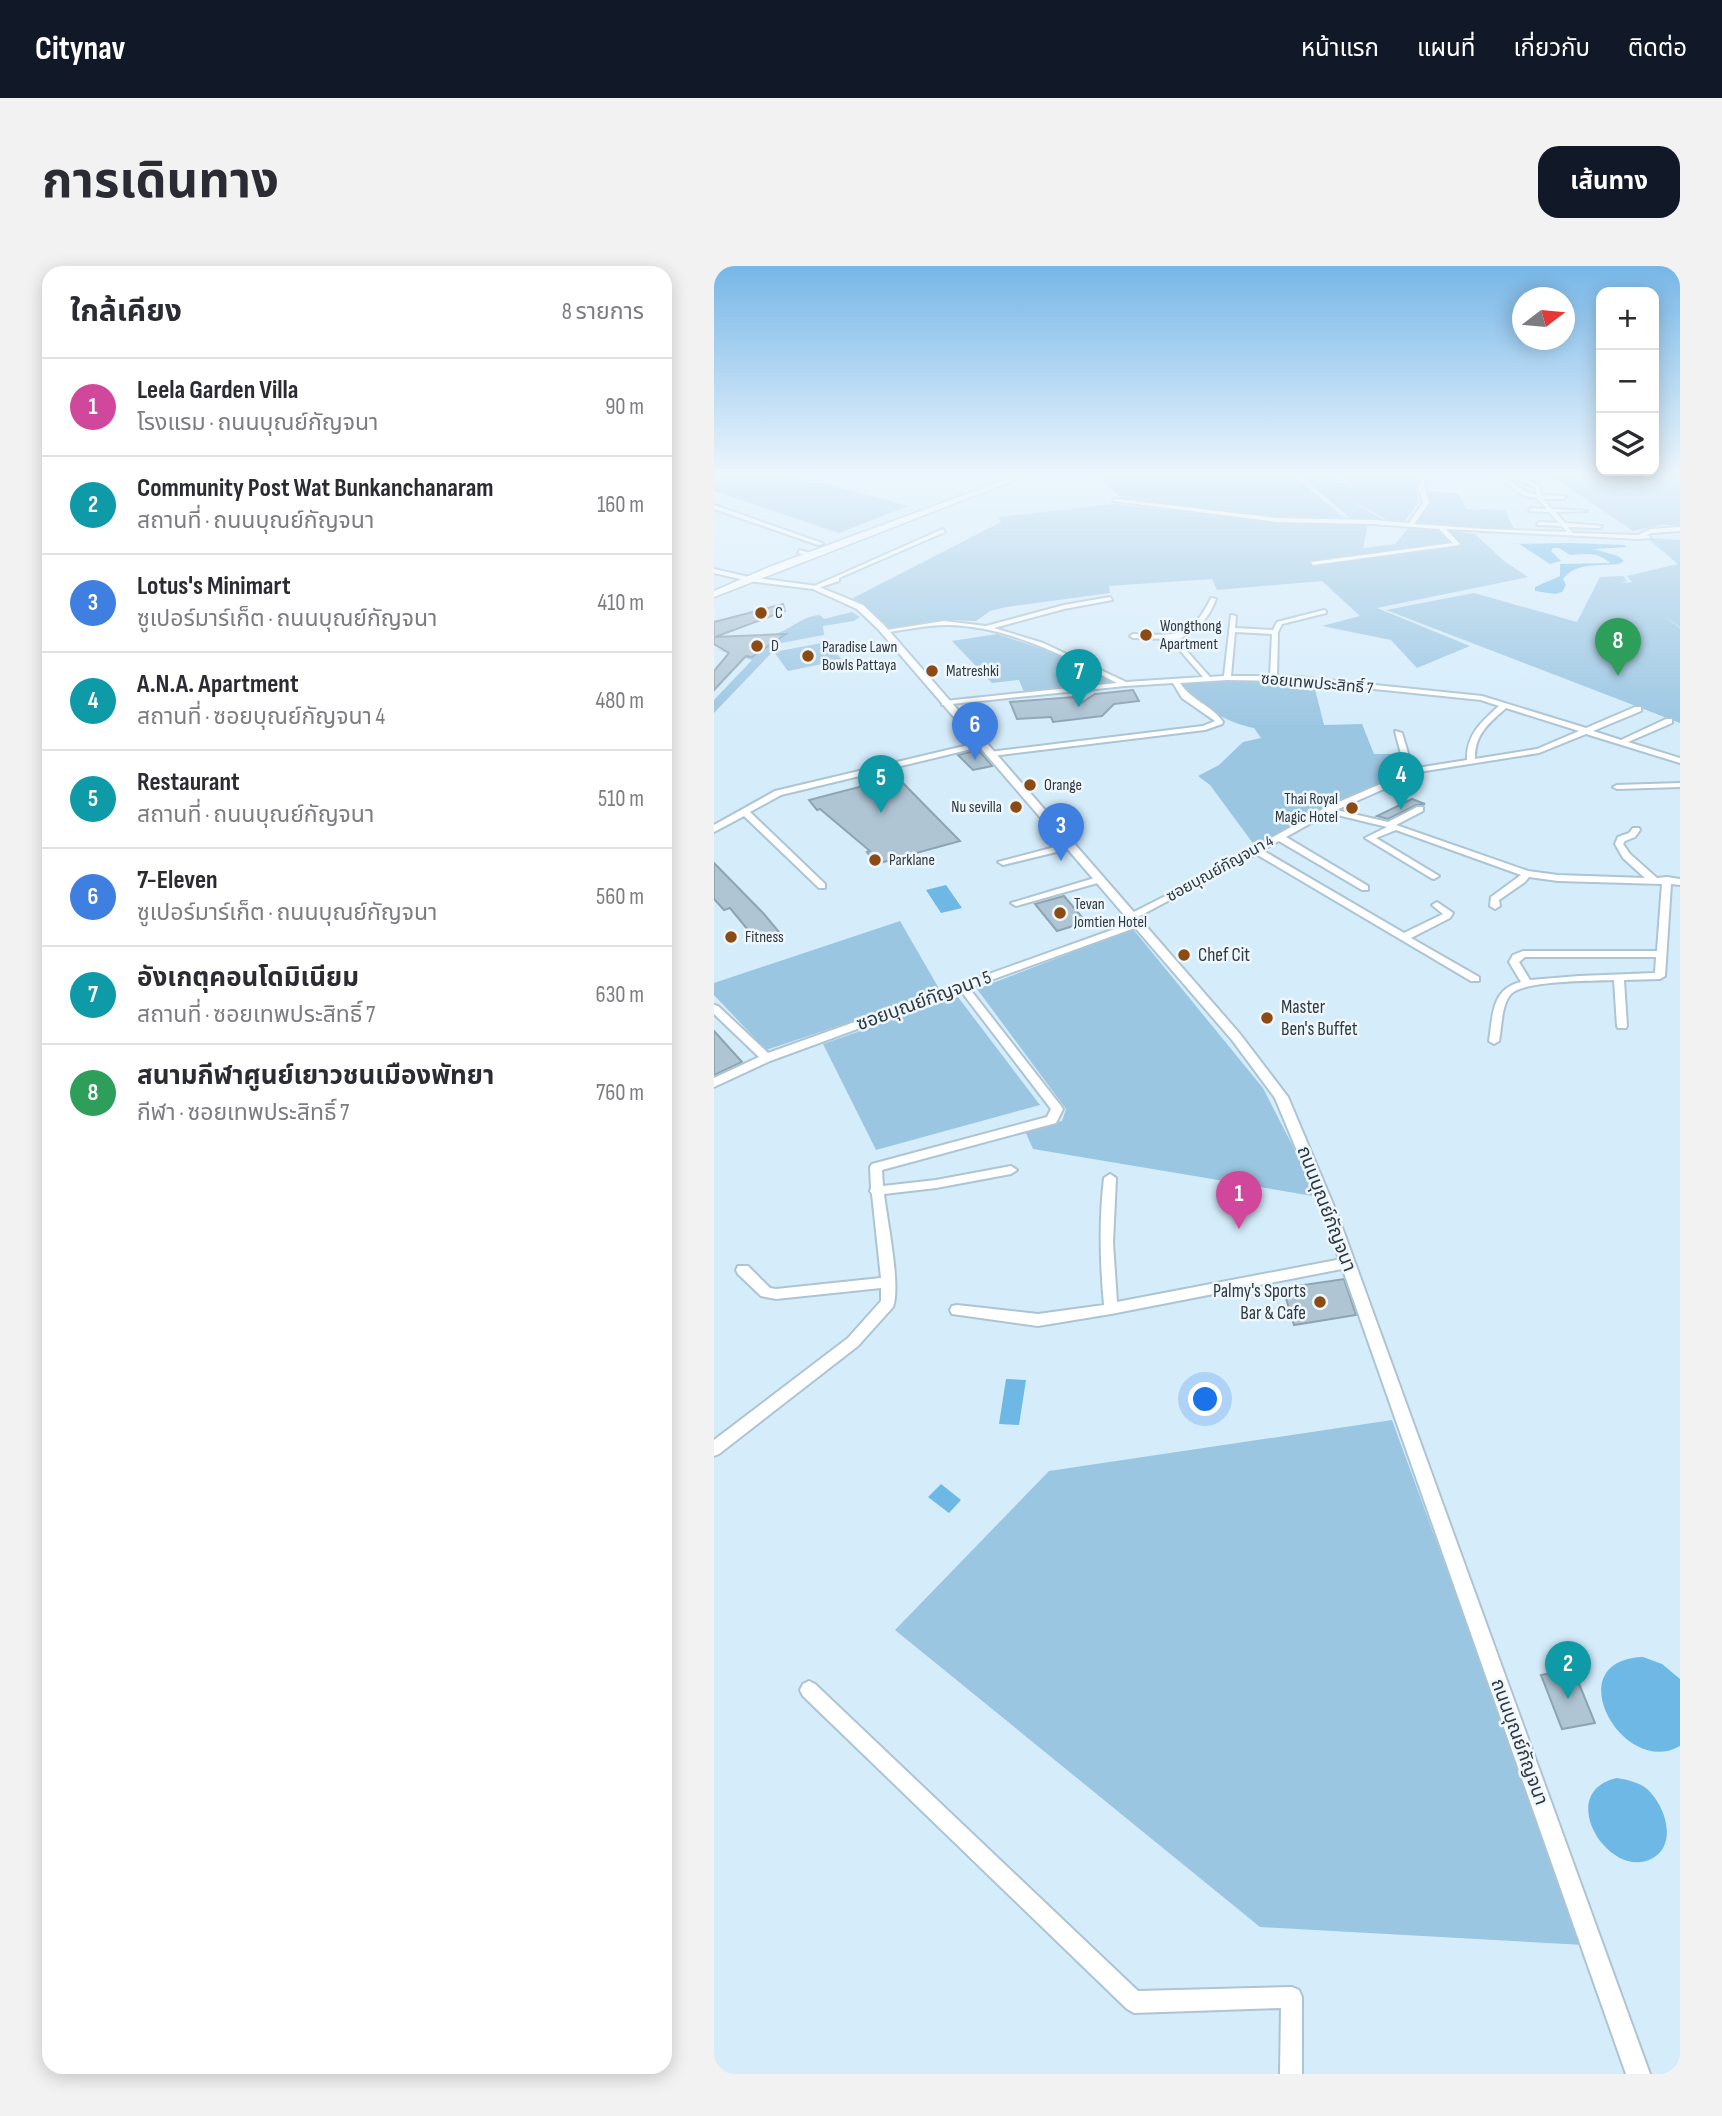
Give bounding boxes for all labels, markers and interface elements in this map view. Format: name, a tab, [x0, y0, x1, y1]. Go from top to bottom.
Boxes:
text: Citynav	[35, 29, 125, 69]
text: หน้าแรก	[1301, 34, 1379, 63]
text: แผนที่	[1417, 34, 1475, 63]
text: เกี่ยวกับ	[1513, 34, 1590, 63]
text: ติดต่อ	[1628, 34, 1687, 63]
button: เส้นทาง	[1538, 146, 1680, 218]
text: การเดินทาง	[42, 153, 279, 212]
north arrow	[1512, 287, 1575, 350]
map controls	[1596, 287, 1659, 476]
button: +	[1596, 287, 1659, 350]
text: ใกล้เคียง	[70, 294, 182, 330]
text: 8 รายการ	[562, 298, 644, 326]
button: −	[1596, 350, 1659, 413]
text: Leela Garden Villa	[137, 375, 298, 406]
text: 1	[88, 393, 98, 421]
text: 90 m	[605, 393, 644, 421]
text: โรงแรม · ถนนบุณย์กัญจนา	[137, 409, 378, 437]
button: layers	[1596, 413, 1659, 476]
text: Community Post Wat Bunkanchanaram	[137, 473, 494, 504]
text: 2	[88, 491, 98, 519]
text: 160 m	[597, 491, 644, 519]
text: สถานที่ · ถนนบุณย์กัญจนา	[137, 507, 374, 535]
text: Lotus's Minimart	[137, 571, 291, 602]
text: 3	[88, 589, 98, 617]
text: 410 m	[598, 589, 644, 617]
place label: C	[775, 604, 783, 623]
text: ซูเปอร์มาร์เก็ต · ถนนบุณย์กัญจนา	[137, 605, 437, 633]
marker: C	[753, 605, 769, 621]
place label: Wongthong Apartment	[1159, 617, 1222, 654]
pin: 8	[1595, 618, 1641, 676]
marker: Wongthong Apartment	[1138, 627, 1154, 643]
place label: D	[771, 637, 779, 656]
marker: D	[749, 638, 765, 654]
place label: Paradise Lawn Bowls Pattaya	[822, 638, 897, 675]
marker: Paradise Lawn Bowls Pattaya	[800, 648, 816, 664]
pin: 7	[1056, 649, 1102, 707]
place label: Matreshki	[946, 662, 999, 681]
marker: Matreshki	[924, 663, 940, 679]
text: A.N.A. Apartment	[137, 669, 299, 700]
street label: ซอยเทพประสิทธิ์ 7	[1260, 669, 1375, 698]
text: 4	[88, 687, 98, 715]
text: 480 m	[596, 687, 644, 715]
pin: 6	[952, 702, 998, 760]
text: สถานที่ · ซอยบุณย์กัญจนา 4	[137, 703, 385, 731]
pin: 4	[1378, 752, 1424, 810]
pin: 5	[858, 755, 904, 813]
text: Restaurant	[137, 767, 240, 798]
place label: Orange	[1044, 776, 1082, 795]
marker: Orange	[1022, 777, 1038, 793]
text: 5	[88, 785, 98, 813]
text: 510 m	[598, 785, 644, 813]
place label: Thai Royal Magic Hotel	[1275, 790, 1338, 827]
place label: Nu sevilla	[951, 798, 1002, 817]
marker: Nu sevilla	[1008, 799, 1024, 815]
marker: Thai Royal Magic Hotel	[1344, 800, 1360, 816]
text: สถานที่ · ถนนบุณย์กัญจนา	[137, 801, 374, 829]
pin: 3	[1038, 803, 1084, 861]
street label: ซอยบุณย์กัญจนา 4	[1163, 832, 1277, 906]
place label: Parklane	[889, 851, 935, 870]
marker: Parklane	[867, 852, 883, 868]
text: 7-Eleven	[137, 865, 218, 896]
text: 6	[88, 883, 98, 911]
text: 560 m	[596, 883, 644, 911]
place label: Tevan Jomtien Hotel	[1073, 895, 1147, 932]
text: ซูเปอร์มาร์เก็ต · ถนนบุณย์กัญจนา	[137, 899, 437, 927]
marker: Tevan Jomtien Hotel	[1052, 905, 1068, 921]
place label: Fitness	[745, 928, 784, 947]
marker: Fitness	[723, 929, 739, 945]
place label: Chef Cit	[1198, 944, 1250, 967]
marker: Chef Cit	[1176, 947, 1192, 963]
text: อังเกตุคอนโดมิเนียม	[137, 963, 359, 994]
street label: ซอยบุณย์กัญจนา 5	[854, 966, 994, 1036]
text: 7	[88, 981, 98, 1009]
text: 630 m	[596, 981, 644, 1009]
place label: Master Ben's Buffet	[1281, 996, 1358, 1041]
text: สถานที่ · ซอยเทพประสิทธิ์ 7	[137, 1001, 375, 1029]
marker: Master Ben's Buffet	[1259, 1010, 1275, 1026]
text: สนามกีฬาศูนย์เยาวชนเมืองพัทยา	[137, 1061, 494, 1092]
text: 8	[88, 1079, 98, 1107]
text: 760 m	[596, 1079, 644, 1107]
text: กีฬา · ซอยเทพประสิทธิ์ 7	[137, 1099, 349, 1127]
street label: ถนนบุณย์กัญจนา	[1291, 1143, 1361, 1275]
pin: 1	[1216, 1171, 1262, 1229]
place label: Palmy's Sports Bar & Cafe	[1213, 1280, 1306, 1325]
marker: Palmy's Sports Bar & Cafe	[1312, 1294, 1328, 1310]
your location	[1188, 1382, 1222, 1416]
pin: 2	[1545, 1641, 1591, 1699]
street label: ถนนบุณย์กัญจนา	[1485, 1676, 1553, 1808]

